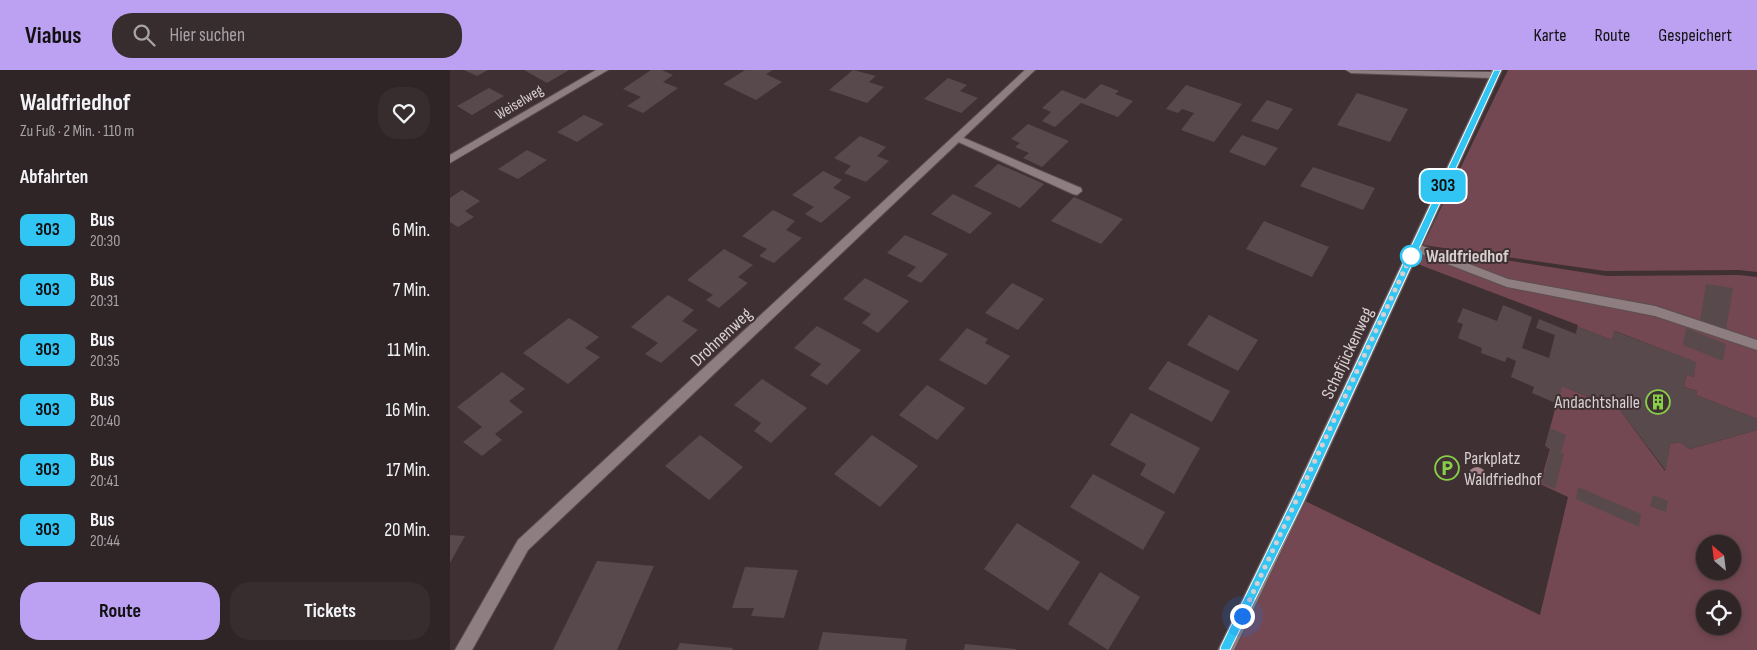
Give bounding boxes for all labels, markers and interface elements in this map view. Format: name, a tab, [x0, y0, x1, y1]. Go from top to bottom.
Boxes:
search box	[112, 13, 462, 58]
text: Viabus	[25, 21, 82, 50]
icon: search	[130, 21, 158, 49]
text: Hier suchen	[170, 24, 245, 47]
text: Karte	[1534, 25, 1567, 46]
text: Route	[1595, 25, 1630, 46]
text: Gespeichert	[1658, 25, 1732, 46]
street label: Weiselweg	[492, 81, 547, 124]
button: heart	[378, 87, 430, 139]
text: Waldfriedhof	[20, 88, 130, 117]
text: Zu Fuß · 2 Min. · 110 m	[20, 122, 134, 141]
text: Abfahrten	[20, 166, 88, 189]
line badge: 303	[1414, 170, 1472, 202]
text: 303	[1431, 175, 1455, 196]
text: Bus	[90, 209, 115, 232]
text: 303	[35, 219, 60, 240]
text: 6 Min.	[392, 219, 430, 242]
text: 20:30	[90, 232, 120, 251]
marker: Waldfriedhof	[1400, 245, 1422, 267]
place label: Waldfriedhof	[1426, 246, 1509, 267]
text: Bus	[90, 269, 115, 292]
text: 303	[35, 279, 60, 300]
text: 7 Min.	[393, 279, 430, 302]
text: 20:31	[90, 292, 119, 311]
street label: Drohnenweg	[686, 304, 756, 371]
street label: Schafjückenweg	[1317, 304, 1378, 402]
text: Bus	[90, 329, 115, 352]
text: 303	[35, 339, 60, 360]
text: 11 Min.	[387, 339, 430, 362]
text: 20:35	[90, 352, 120, 371]
text: Bus	[90, 389, 115, 412]
building icon: Andachtshalle	[1645, 389, 1671, 415]
place label: Andachtshalle	[1553, 392, 1640, 413]
text: 303	[35, 399, 60, 420]
text: 16 Min.	[385, 399, 430, 422]
text: 20:40	[90, 412, 120, 431]
place label: Parkplatz Waldfriedhof	[1464, 448, 1543, 490]
text: Bus	[90, 449, 115, 472]
parking icon: Parkplatz Waldfriedhof	[1434, 455, 1460, 481]
text: 303	[35, 459, 60, 480]
text: 17 Min.	[386, 459, 430, 482]
text: 20:41	[90, 472, 119, 491]
text: Bus	[90, 509, 115, 532]
text: 303	[35, 519, 60, 540]
text: 20 Min.	[384, 519, 430, 542]
text: 20:44	[90, 532, 120, 551]
north arrow	[1696, 535, 1741, 580]
map controls	[1696, 535, 1741, 635]
button: Route	[20, 582, 220, 640]
button: Tickets	[230, 582, 430, 640]
button: locate	[1696, 590, 1741, 635]
your location	[1230, 604, 1255, 629]

